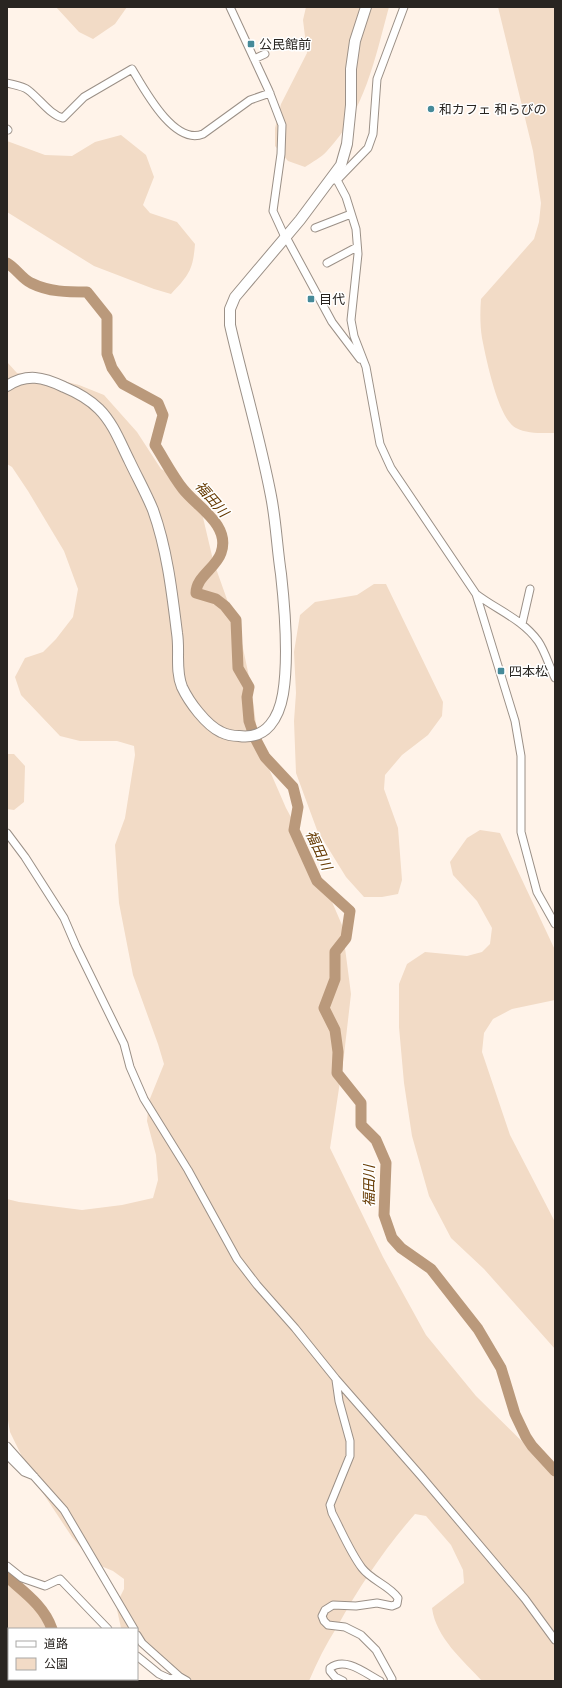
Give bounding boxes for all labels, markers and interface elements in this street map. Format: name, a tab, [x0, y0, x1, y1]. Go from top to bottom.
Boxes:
place label: 公民館前	[259, 35, 311, 53]
marker: 公民館前	[246, 39, 256, 49]
place label: 和カフェ 和らびの	[439, 100, 546, 118]
marker: 和カフェ 和らびの	[426, 104, 436, 114]
place label: 目代	[319, 290, 345, 308]
marker: 目代	[306, 294, 316, 304]
water label: 福田川	[191, 477, 235, 522]
place label: 四本松	[509, 662, 548, 680]
marker: 四本松	[496, 666, 506, 676]
water label: 福田川	[302, 827, 338, 875]
water label: 福田川	[359, 1163, 378, 1207]
legend	[8, 1628, 138, 1680]
text: 道路	[44, 1635, 68, 1652]
text: 公園	[44, 1655, 68, 1672]

